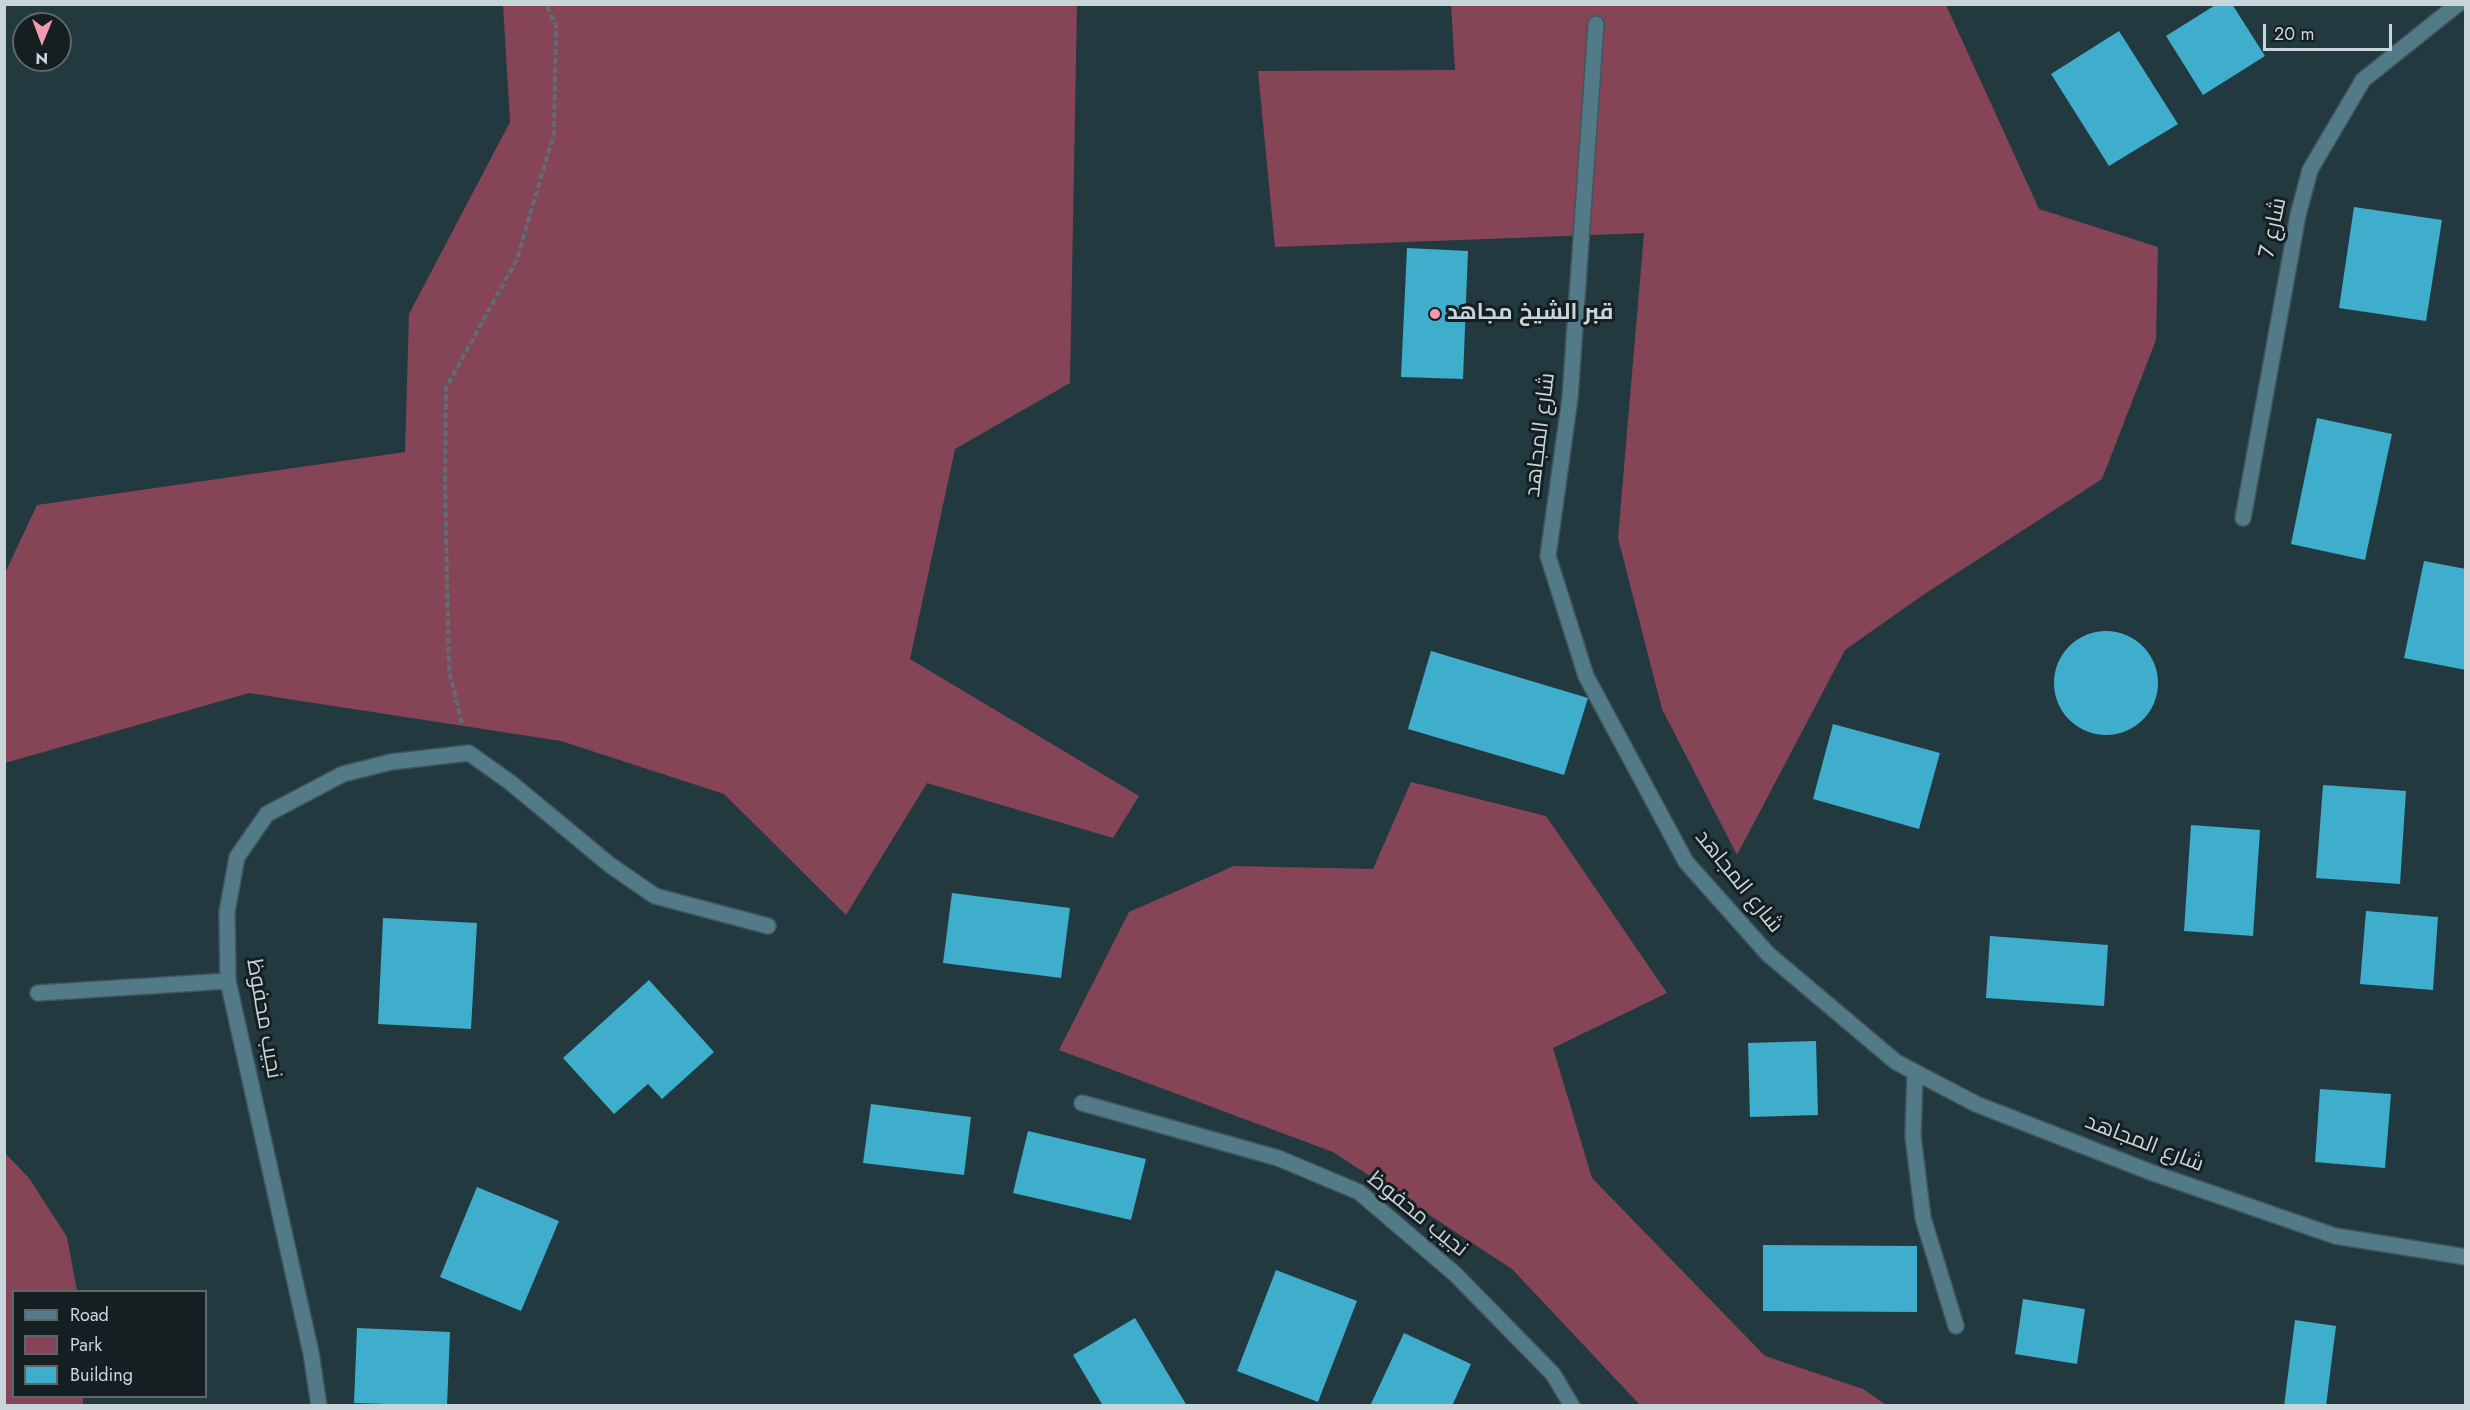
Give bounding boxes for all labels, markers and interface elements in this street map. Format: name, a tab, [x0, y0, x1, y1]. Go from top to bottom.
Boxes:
north arrow	[12, 12, 72, 72]
scale bar	[2266, 12, 2395, 50]
text: 20 m	[2274, 21, 2314, 47]
text: N	[35, 47, 48, 70]
street label: شارع 7	[2255, 196, 2293, 260]
place label: قبر الشيخ مجاهد	[1447, 301, 1613, 327]
marker: قبر الشيخ مجاهد	[1428, 307, 1442, 321]
street label: شارع المجاهد	[1520, 371, 1562, 499]
street label: شارع المجاهد	[1688, 825, 1788, 939]
street label: نجيب محفوظ	[239, 957, 287, 1081]
street label: شارع المجاهد	[2081, 1109, 2207, 1179]
street label: نجيب محفوظ	[1362, 1167, 1472, 1263]
legend	[12, 1290, 207, 1398]
text: Road	[70, 1302, 109, 1328]
text: Park	[70, 1332, 102, 1358]
text: Building	[70, 1362, 133, 1388]

